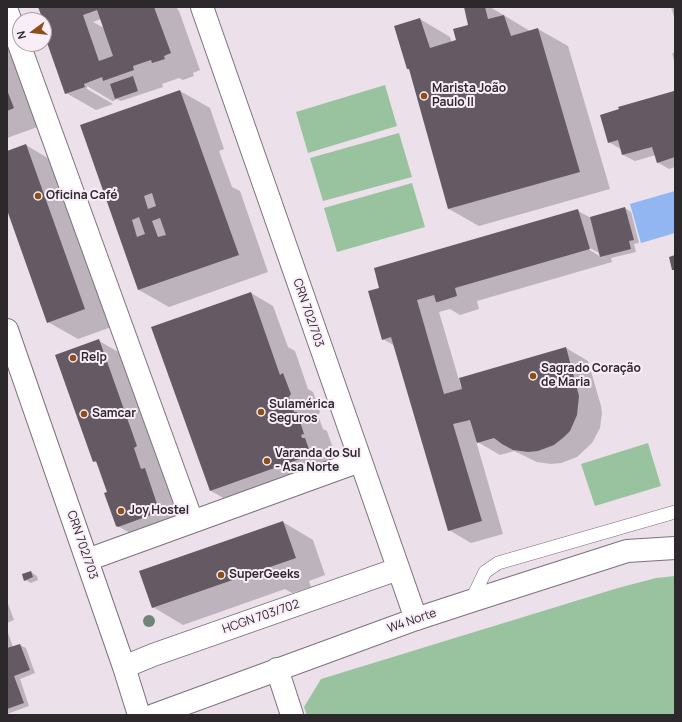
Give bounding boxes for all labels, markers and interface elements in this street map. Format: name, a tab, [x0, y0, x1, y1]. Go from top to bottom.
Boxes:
north arrow	[12, 12, 52, 52]
text: N	[13, 29, 29, 41]
place label: Marista João Paulo II	[432, 82, 506, 110]
marker: Marista João Paulo II	[419, 91, 429, 101]
place label: Oficina Café	[46, 189, 118, 203]
marker: Oficina Café	[33, 191, 43, 201]
street label: CRN 702/703	[290, 277, 326, 349]
place label: Relp	[81, 351, 107, 365]
marker: Relp	[68, 353, 78, 363]
place label: Sagrado Coração de Maria	[541, 362, 641, 390]
marker: Sagrado Coração de Maria	[528, 371, 538, 381]
place label: Sulamérica Seguros	[269, 398, 335, 426]
place label: Samcar	[92, 407, 136, 421]
marker: Sulamérica Seguros	[256, 407, 266, 417]
marker: Samcar	[79, 409, 89, 419]
place label: Varanda do Sul - Asa Norte	[275, 447, 361, 475]
marker: Varanda do Sul - Asa Norte	[262, 456, 272, 466]
place label: Joy Hostel	[129, 504, 189, 518]
marker: Joy Hostel	[116, 506, 126, 516]
street label: CRN 702/703	[64, 509, 100, 581]
place label: SuperGeeks	[229, 568, 300, 582]
marker: SuperGeeks	[216, 570, 226, 580]
street label: HCGN 703/702	[221, 597, 301, 637]
street label: W4 Norte	[386, 606, 438, 636]

